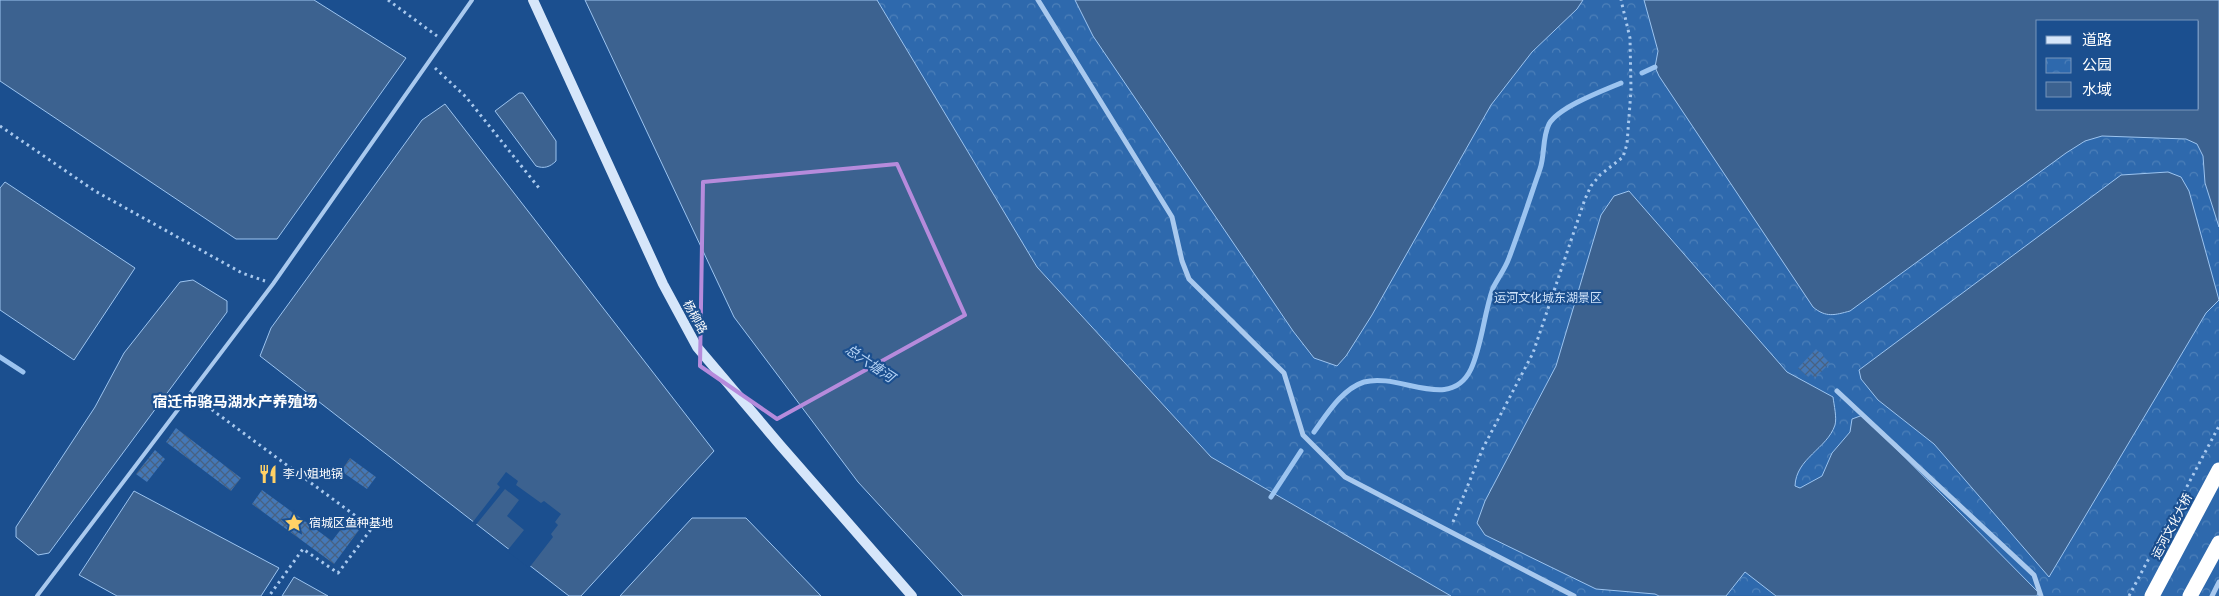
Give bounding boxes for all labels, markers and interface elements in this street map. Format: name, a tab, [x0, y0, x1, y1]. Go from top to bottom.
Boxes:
legend	[2036, 20, 2199, 110]
text: 道路	[2082, 29, 2112, 50]
text: 公园	[2082, 54, 2112, 75]
text: 水域	[2082, 79, 2112, 100]
park label: 运河文化城东湖景区	[1494, 290, 1602, 306]
street label: 杨柳路	[679, 297, 711, 337]
water label: 总六塘河	[842, 340, 901, 388]
district label: 宿迁市骆马湖水产养殖场	[152, 391, 318, 412]
restaurant icon: 李小姐地锅	[257, 463, 279, 485]
place label: 李小姐地锅	[283, 466, 343, 482]
street label: 运河文化大桥	[2148, 490, 2196, 562]
place icon: 宿城区鱼种基地	[283, 512, 305, 534]
place label: 宿城区鱼种基地	[309, 515, 393, 531]

